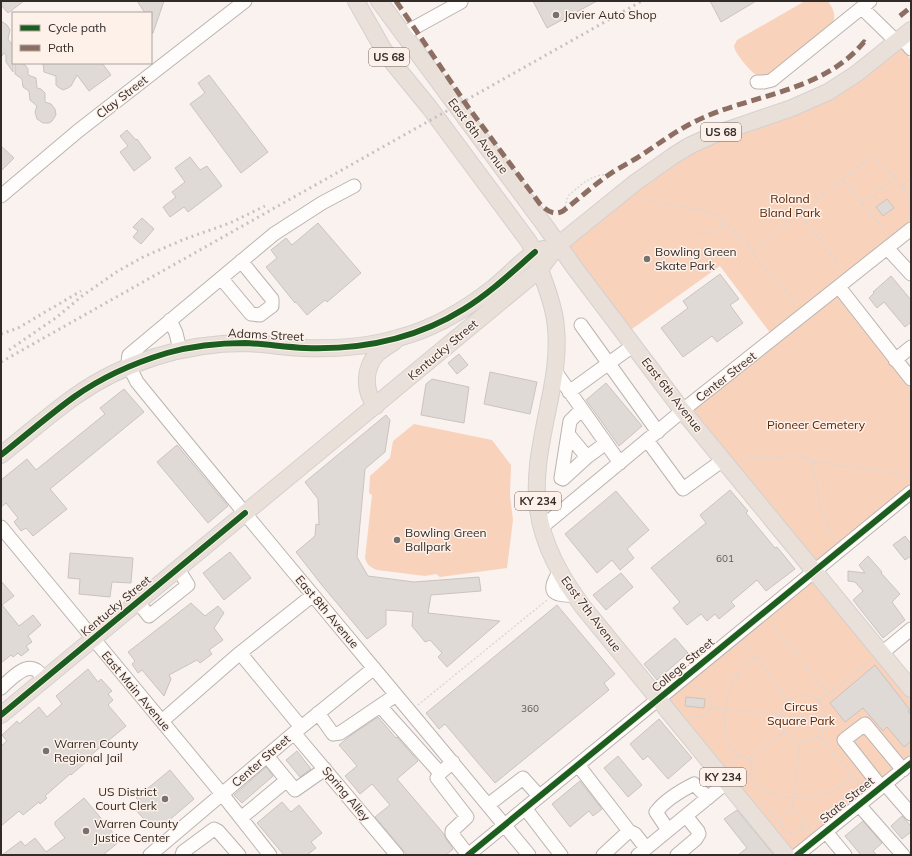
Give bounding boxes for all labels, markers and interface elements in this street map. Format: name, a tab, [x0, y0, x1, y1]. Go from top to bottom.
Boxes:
place label: Javier Auto Shop	[564, 7, 657, 22]
marker: Javier Auto Shop	[551, 10, 561, 20]
legend	[12, 12, 152, 64]
text: Cycle path	[48, 20, 106, 35]
text: Path	[48, 40, 74, 55]
road number: US 68	[369, 48, 409, 66]
street label: Clay Street	[93, 72, 150, 121]
street label: East 6th Avenue	[445, 95, 512, 176]
road number: US 68	[701, 123, 741, 141]
park label: Roland Bland Park	[760, 191, 821, 220]
place label: Bowling Green Skate Park	[655, 244, 737, 273]
marker: Bowling Green Skate Park	[642, 254, 652, 264]
street label: Kentucky Street	[405, 316, 481, 383]
street label: Adams Street	[228, 325, 304, 344]
street label: Center Street	[692, 348, 759, 405]
street label: East 6th Avenue	[639, 354, 706, 435]
park label: Pioneer Cemetery	[767, 417, 866, 432]
road number: KY 234	[515, 492, 561, 510]
place label: Bowling Green Ballpark	[405, 525, 487, 554]
marker: Bowling Green Ballpark	[392, 535, 402, 545]
house number: 601	[716, 552, 734, 565]
street label: Kentucky Street	[78, 572, 154, 639]
street label: East 8th Avenue	[292, 572, 362, 651]
street label: East 7th Avenue	[558, 573, 625, 654]
street label: College Street	[648, 634, 717, 695]
street label: East Main Avenue	[99, 648, 174, 734]
park label: Circus Square Park	[767, 699, 836, 728]
house number: 360	[521, 702, 539, 715]
street label: Center Street	[228, 731, 293, 790]
place label: Warren County Regional Jail	[54, 736, 139, 765]
marker: Warren County Regional Jail	[41, 746, 51, 756]
street label: Spring Alley	[319, 763, 374, 825]
road number: KY 234	[700, 768, 746, 786]
street label: State Street	[816, 773, 877, 826]
place label: US District Court Clerk	[95, 784, 158, 813]
marker: US District Court Clerk	[160, 794, 170, 804]
place label: Warren County Justice Center	[94, 816, 179, 845]
marker: Warren County Justice Center	[81, 826, 91, 836]

